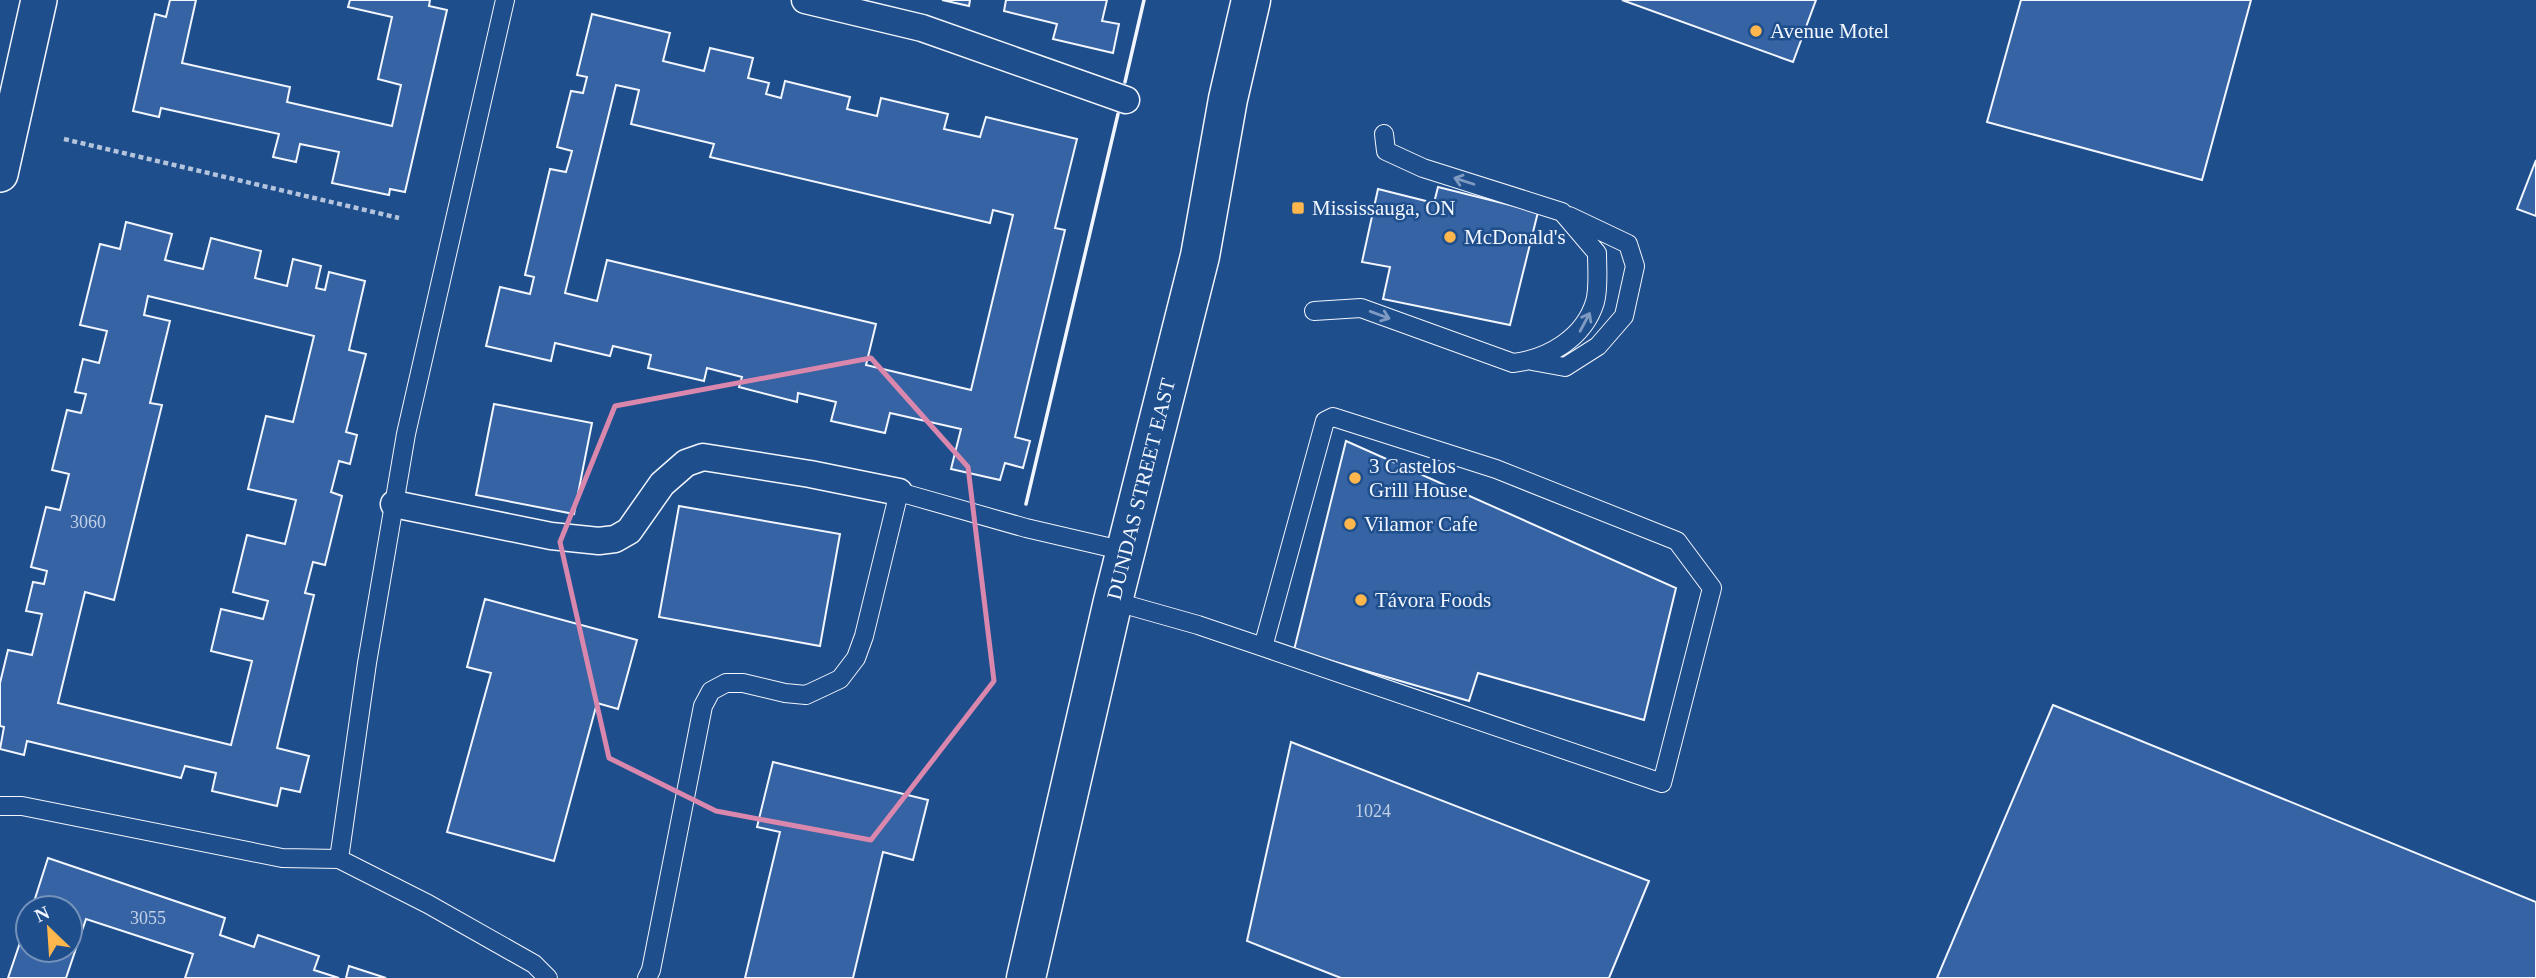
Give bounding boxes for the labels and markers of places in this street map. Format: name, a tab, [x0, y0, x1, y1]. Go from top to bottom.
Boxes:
place label: Avenue Motel	[1770, 19, 1889, 43]
marker: Avenue Motel	[1748, 23, 1764, 39]
place label: Mississauga, ON	[1312, 196, 1456, 220]
marker: Mississauga, ON	[1290, 200, 1306, 216]
place label: McDonald's	[1464, 225, 1566, 249]
marker: McDonald's	[1442, 229, 1458, 245]
place label: 3 Castelos Grill House	[1369, 454, 1468, 502]
marker: 3 Castelos Grill House	[1347, 470, 1363, 486]
place label: Vilamor Cafe	[1364, 512, 1478, 536]
marker: Vilamor Cafe	[1342, 516, 1358, 532]
place label: Távora Foods	[1375, 588, 1491, 612]
marker: Távora Foods	[1353, 592, 1369, 608]

